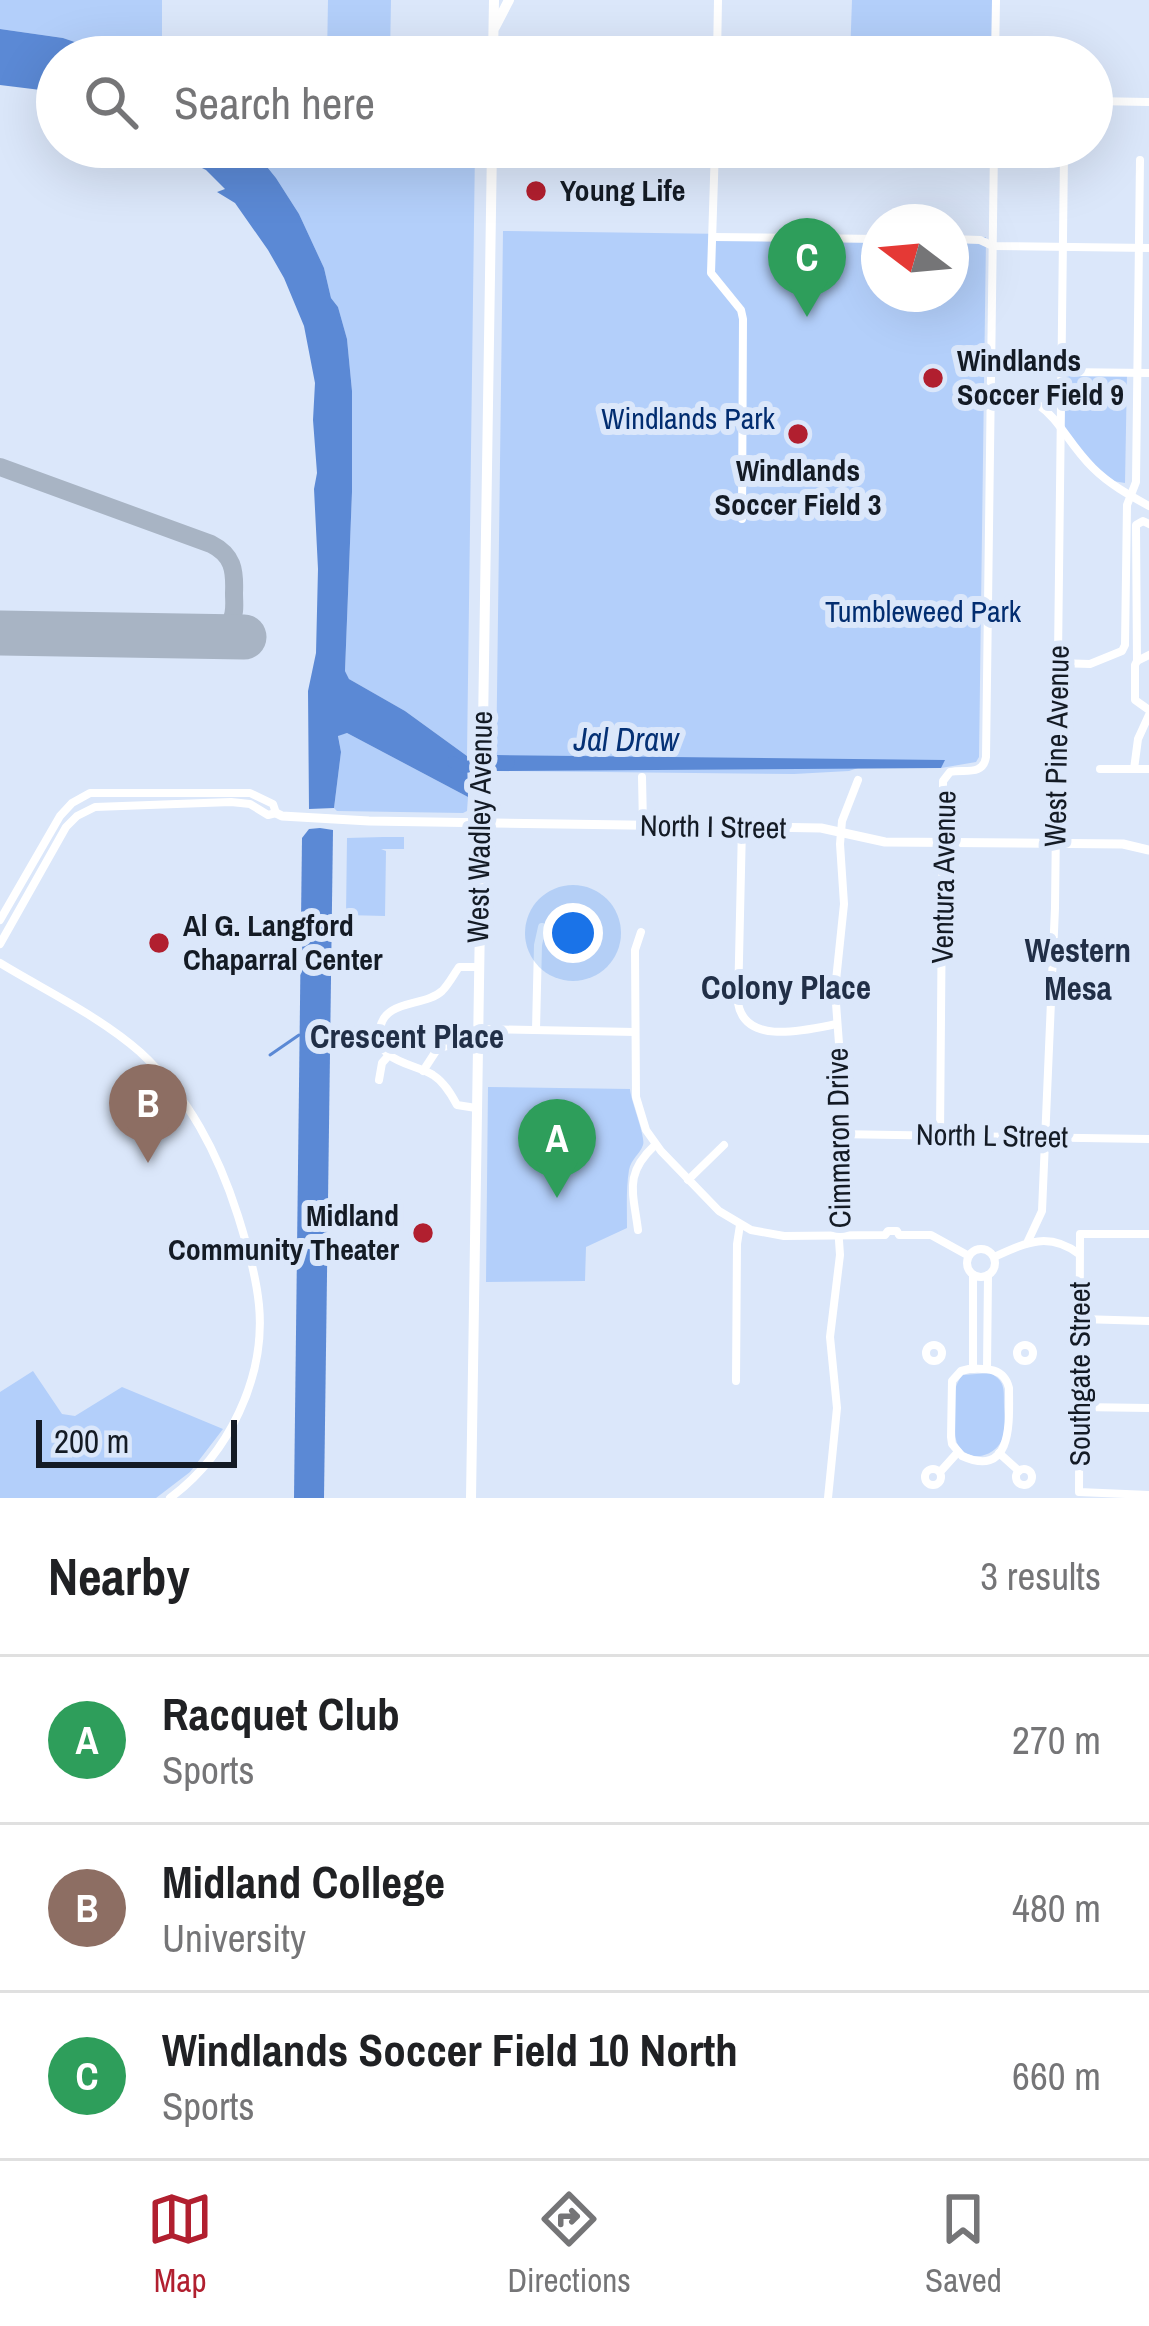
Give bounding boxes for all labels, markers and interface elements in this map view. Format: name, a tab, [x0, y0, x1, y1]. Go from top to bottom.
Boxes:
search box	[36, 36, 1113, 168]
icon: search	[78, 69, 144, 135]
text: Search here	[174, 72, 375, 133]
place label: Young Life	[560, 170, 685, 210]
marker: Young Life	[523, 178, 549, 204]
north arrow	[861, 204, 969, 312]
pin: C	[768, 218, 846, 317]
place label: Windlands Soccer Field 9	[957, 340, 1124, 414]
marker: Windlands Soccer Field 9	[920, 365, 946, 391]
park label: Windlands Park	[601, 398, 776, 438]
marker: Windlands Soccer Field 3	[785, 421, 811, 447]
place label: Windlands Soccer Field 3	[715, 450, 881, 524]
park label: Tumbleweed Park	[825, 591, 1022, 631]
street label: West Pine Avenue	[1034, 645, 1078, 847]
street label: West Wadley Avenue	[457, 711, 501, 943]
water label: Jal Draw	[572, 717, 680, 761]
street label: Ventura Avenue	[921, 790, 965, 964]
street label: North I Street	[640, 805, 787, 847]
your location	[543, 903, 603, 963]
place label: Al G. Langford Chaparral Center	[183, 905, 383, 979]
district label: Western Mesa	[1025, 928, 1131, 1010]
marker: Al G. Langford Chaparral Center	[146, 930, 172, 956]
district label: Colony Place	[701, 965, 871, 1009]
district label: Crescent Place	[310, 1014, 504, 1058]
street label: Cimmaron Drive	[816, 1047, 860, 1229]
pin: B	[109, 1064, 187, 1163]
pin: A	[518, 1099, 596, 1198]
street label: North L Street	[916, 1114, 1069, 1156]
place label: Midland Community Theater	[168, 1195, 399, 1269]
marker: Midland Community Theater	[410, 1220, 436, 1246]
street label: Southgate Street	[1059, 1282, 1099, 1466]
scale bar	[36, 1414, 237, 1467]
text: 200 m	[54, 1419, 129, 1463]
text: Nearby	[48, 1542, 190, 1611]
text: 3 results	[980, 1550, 1101, 1602]
text: Racquet Club	[162, 1683, 400, 1744]
text: A	[75, 1714, 99, 1766]
text: 270 m	[1012, 1714, 1101, 1766]
text: Sports	[162, 1744, 254, 1796]
text: Midland College	[162, 1851, 445, 1912]
text: B	[75, 1882, 99, 1934]
text: 480 m	[1012, 1882, 1101, 1934]
text: University	[162, 1912, 306, 1964]
text: Windlands Soccer Field 10 North	[162, 2019, 738, 2080]
text: C	[75, 2050, 99, 2102]
text: 660 m	[1012, 2050, 1101, 2102]
text: Sports	[162, 2080, 254, 2132]
tab: Map	[147, 2186, 213, 2302]
tab: Directions	[507, 2186, 631, 2302]
tab: Saved	[925, 2186, 1002, 2302]

